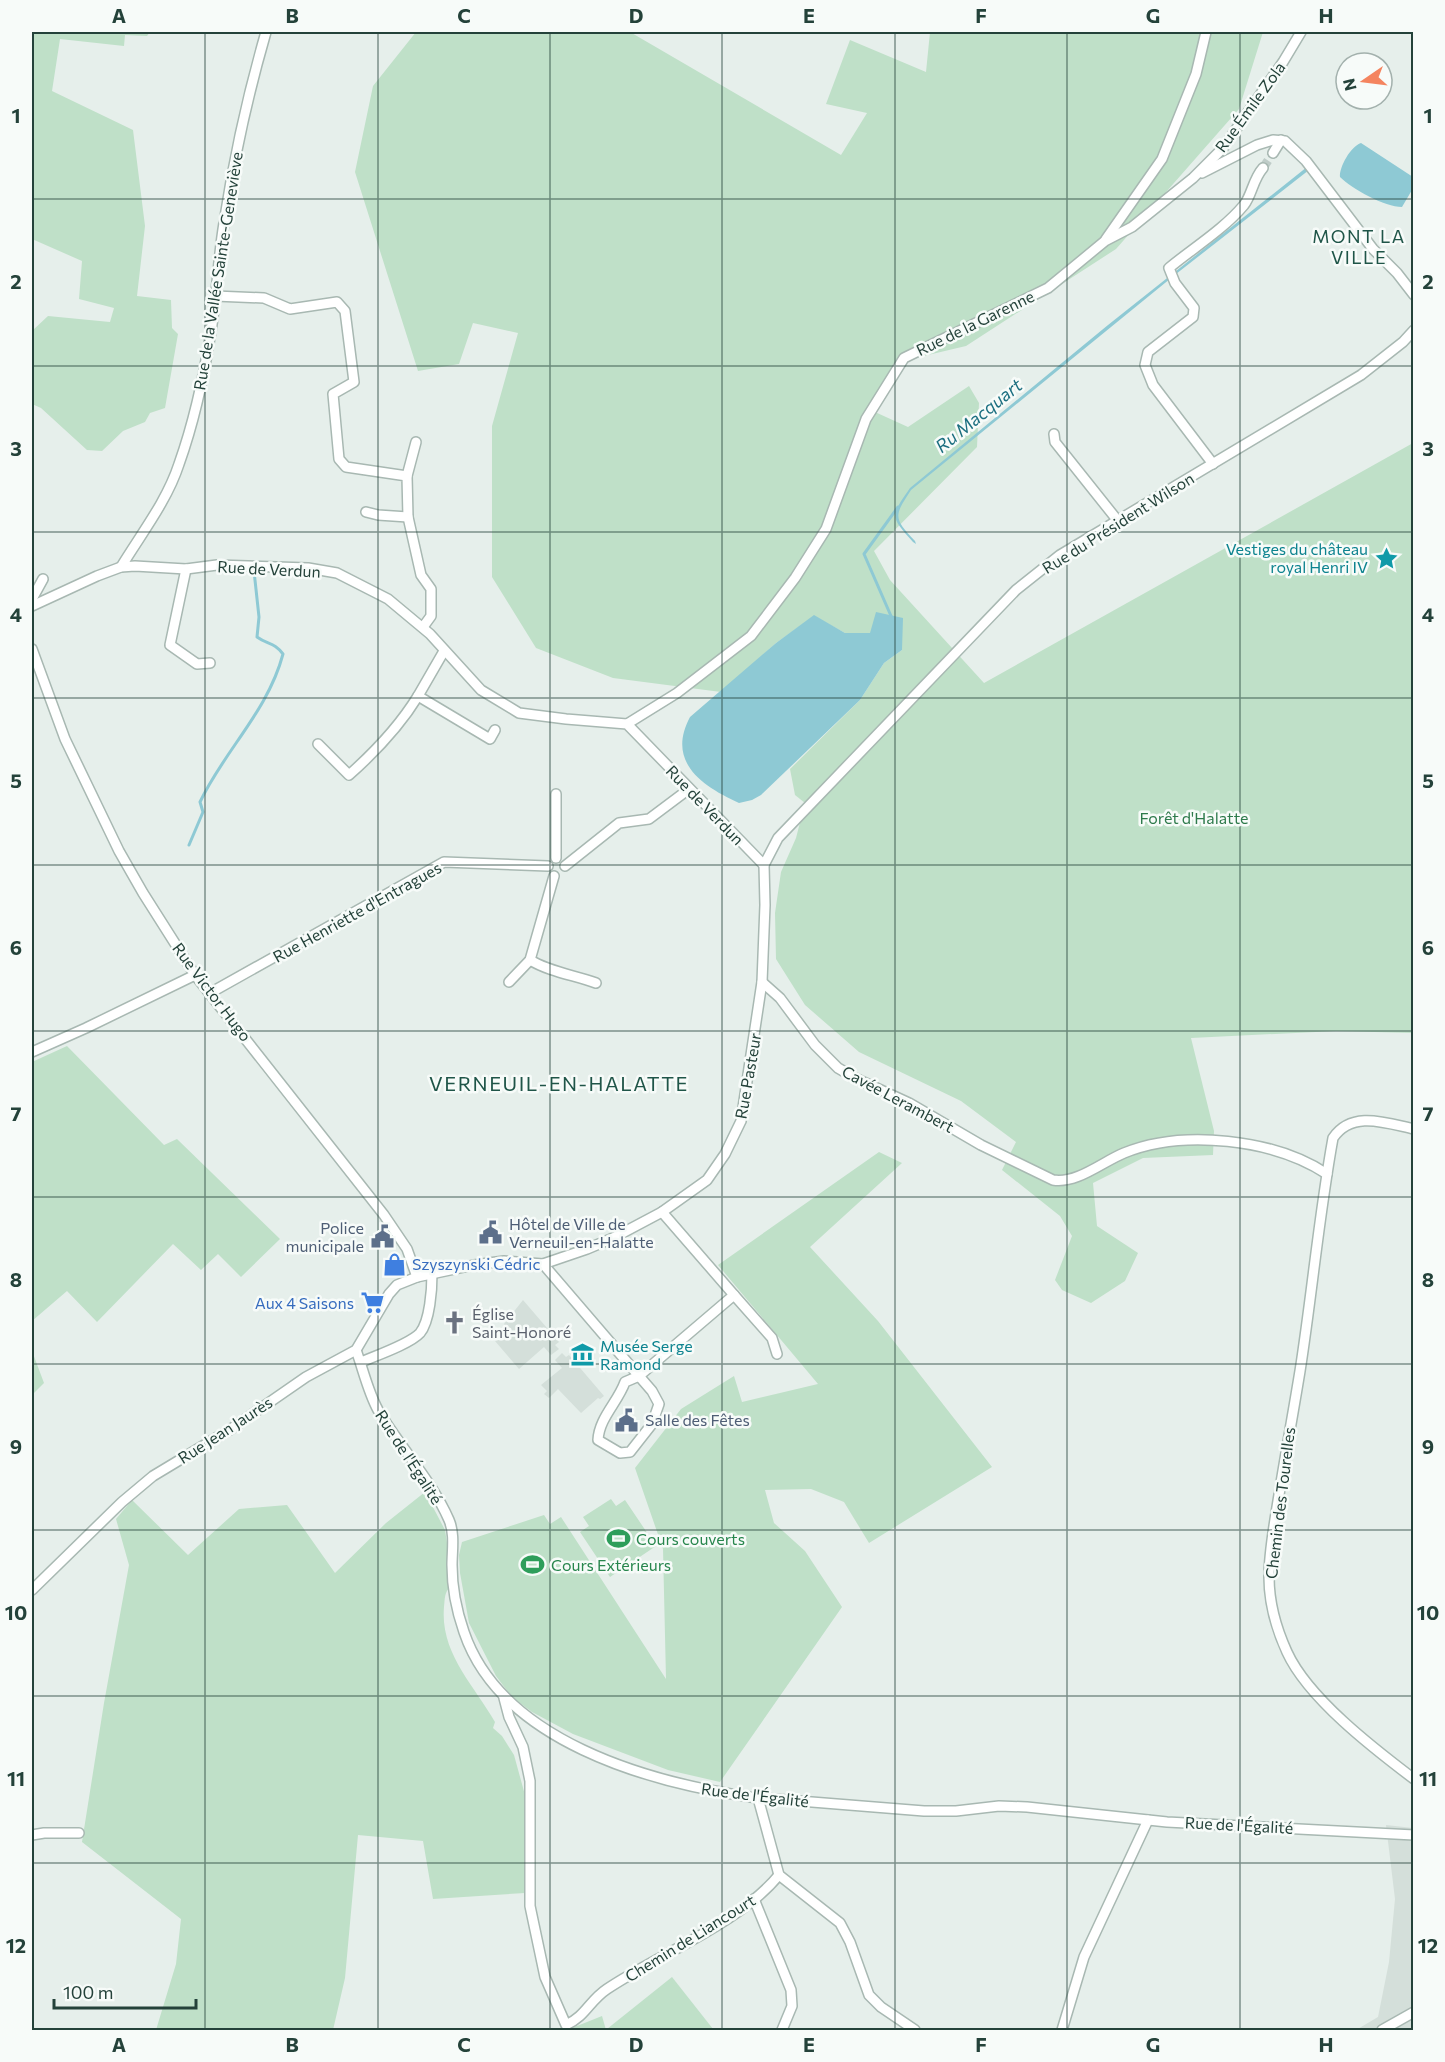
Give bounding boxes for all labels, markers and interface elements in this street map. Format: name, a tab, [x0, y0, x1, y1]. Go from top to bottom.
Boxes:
text: A	[112, 3, 126, 27]
text: B	[285, 3, 299, 27]
text: C	[457, 3, 471, 27]
text: D	[629, 3, 643, 27]
text: E	[803, 3, 815, 27]
text: F	[975, 3, 987, 27]
text: G	[1146, 3, 1160, 27]
text: H	[1319, 3, 1334, 27]
north arrow	[1334, 51, 1394, 111]
street label: Rue Émile Zola	[1210, 58, 1289, 156]
text: N	[1338, 77, 1360, 93]
text: 1	[11, 103, 21, 127]
text: 1	[1423, 103, 1433, 127]
street label: Rue de la Vallée Sainte-Geneviève	[189, 150, 246, 391]
district label: MONT LA VILLE	[1312, 225, 1406, 268]
text: 2	[10, 269, 22, 293]
text: 2	[1422, 269, 1434, 293]
street label: Rue de la Garenne	[913, 286, 1037, 359]
water label: Ru Macquart	[930, 373, 1027, 457]
text: 3	[10, 436, 22, 460]
text: 3	[1422, 436, 1434, 460]
street label: Rue du Président Wilson	[1038, 468, 1197, 577]
place label: Vestiges du château royal Henri IV	[1226, 539, 1368, 576]
place icon: Vestiges du château royal Henri IV	[1373, 545, 1399, 571]
street label: Rue de Verdun	[217, 556, 321, 581]
text: 4	[10, 602, 22, 626]
text: 4	[1422, 602, 1434, 626]
street label: Rue de Verdun	[663, 761, 748, 849]
text: 5	[10, 768, 22, 792]
text: 5	[1422, 768, 1434, 792]
park label: Forêt d'Halatte	[1139, 808, 1249, 827]
street label: Rue Henriette d'Entragues	[269, 857, 444, 966]
text: 6	[10, 935, 22, 959]
text: 6	[1422, 935, 1434, 959]
street label: Rue Victor Hugo	[169, 939, 256, 1045]
street label: Rue Pasteur	[731, 1031, 765, 1120]
street label: Cavée Lerambert	[839, 1061, 958, 1136]
district label: VERNEUIL-EN-HALATTE	[429, 1071, 689, 1095]
text: 7	[11, 1101, 22, 1125]
text: 7	[1423, 1101, 1434, 1125]
place label: Hôtel de Ville de Verneuil-en-Halatte	[509, 1214, 654, 1251]
place label: Police municipale	[285, 1218, 364, 1255]
public building icon: Hôtel de Ville de Verneuil-en-Halatte	[478, 1220, 504, 1246]
public building icon: Police municipale	[369, 1224, 395, 1250]
shop icon: Szyszynski Cédric	[381, 1251, 407, 1277]
place label: Szyszynski Cédric	[412, 1254, 540, 1273]
text: 8	[10, 1267, 22, 1291]
text: 8	[1422, 1267, 1434, 1291]
supermarket icon: Aux 4 Saisons	[359, 1290, 385, 1316]
place label: Aux 4 Saisons	[255, 1293, 354, 1312]
place label: Église Saint-Honoré	[472, 1304, 571, 1341]
church icon: Église Saint-Honoré	[441, 1310, 467, 1336]
place label: Musée Serge Ramond	[600, 1336, 693, 1373]
museum icon: Musée Serge Ramond	[569, 1342, 595, 1368]
street label: Rue Jean Jaurès	[174, 1392, 275, 1467]
street label: Rue de l'Égalité	[372, 1406, 447, 1507]
public building icon: Salle des Fêtes	[614, 1407, 640, 1433]
place label: Salle des Fêtes	[645, 1410, 750, 1429]
street label: Chemin des Tourelles	[1261, 1426, 1298, 1580]
text: 9	[10, 1434, 22, 1458]
text: 9	[1422, 1434, 1434, 1458]
sports icon: Cours couverts	[605, 1526, 631, 1552]
place label: Cours couverts	[636, 1529, 745, 1548]
sports icon: Cours Extérieurs	[520, 1552, 546, 1578]
place label: Cours Extérieurs	[551, 1555, 671, 1574]
text: 10	[5, 1600, 27, 1624]
text: 10	[1417, 1600, 1439, 1624]
text: 11	[7, 1766, 25, 1790]
text: 11	[1419, 1766, 1437, 1790]
street label: Rue de l'Égalité	[700, 1778, 810, 1811]
street label: Rue de l'Égalité	[1184, 1812, 1294, 1837]
street label: Chemin de Liancourt	[621, 1890, 759, 1985]
text: 12	[6, 1933, 26, 1957]
text: 12	[1418, 1933, 1438, 1957]
scale bar	[54, 1972, 196, 2010]
text: 100 m	[63, 1981, 113, 2003]
text: A	[112, 2032, 126, 2056]
text: B	[285, 2032, 299, 2056]
text: C	[457, 2032, 471, 2056]
text: D	[629, 2032, 643, 2056]
text: E	[803, 2032, 815, 2056]
text: F	[975, 2032, 987, 2056]
text: G	[1146, 2032, 1160, 2056]
text: H	[1319, 2032, 1334, 2056]

